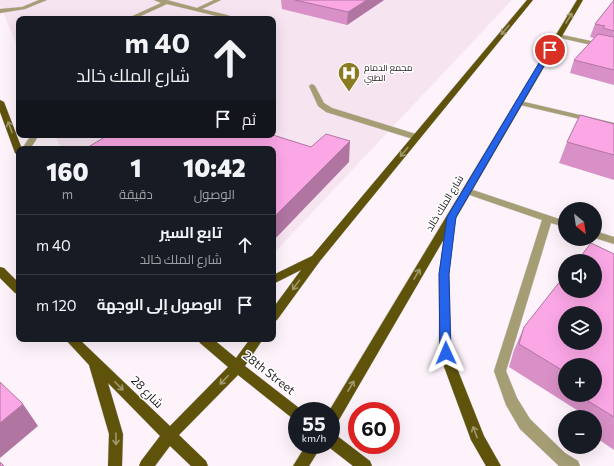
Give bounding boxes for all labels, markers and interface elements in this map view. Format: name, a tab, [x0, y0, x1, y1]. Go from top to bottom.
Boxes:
one-way arrow	[566, 12, 574, 24]
text: 40 m	[124, 25, 190, 59]
one-way arrow	[500, 25, 509, 35]
icon: ahead	[204, 32, 256, 84]
pin	[533, 33, 567, 67]
icon: arrive	[539, 39, 561, 61]
hospital icon: مجمع الدمام الطبي	[336, 60, 362, 93]
place label: مجمع الدمام الطبي	[364, 62, 413, 85]
text: شارع الملك خالد	[76, 64, 190, 86]
icon: arrive	[212, 108, 234, 130]
text: ثم	[242, 110, 256, 128]
one-way arrow	[5, 122, 13, 134]
one-way arrow	[399, 146, 408, 157]
text: 1	[130, 153, 141, 182]
text: 10:42	[183, 153, 246, 182]
text: 160	[46, 157, 89, 186]
street label: شارع الملك خالد	[423, 173, 466, 234]
text: m	[62, 186, 73, 202]
text: دقيقة	[119, 186, 153, 202]
text: الوصول	[194, 186, 235, 202]
north arrow	[558, 202, 602, 246]
map controls	[558, 202, 602, 454]
text: تابع السير	[159, 223, 222, 241]
icon: ahead	[234, 234, 256, 256]
text: 40 m	[36, 236, 71, 254]
text: شارع الملك خالد	[140, 251, 222, 267]
button: sound	[558, 254, 602, 298]
one-way arrow	[414, 268, 422, 280]
one-way arrow	[292, 280, 300, 291]
icon: arrive	[234, 294, 256, 316]
text: الوصول إلى الوجهة	[97, 295, 222, 313]
text: 120 m	[36, 296, 76, 314]
button: layers	[558, 306, 602, 350]
position arrow	[425, 332, 467, 374]
street label: 28th Street	[241, 348, 298, 397]
button: +	[558, 358, 602, 402]
street label: شارع 28	[127, 372, 167, 412]
one-way arrow	[219, 375, 229, 385]
one-way arrow	[114, 381, 124, 391]
one-way arrow	[347, 381, 355, 392]
speed limit sign: 60	[348, 402, 400, 454]
button: −	[558, 410, 602, 454]
text: 55	[302, 411, 326, 435]
one-way arrow	[471, 426, 479, 438]
one-way arrow	[112, 432, 120, 445]
text: km/h	[302, 432, 326, 444]

